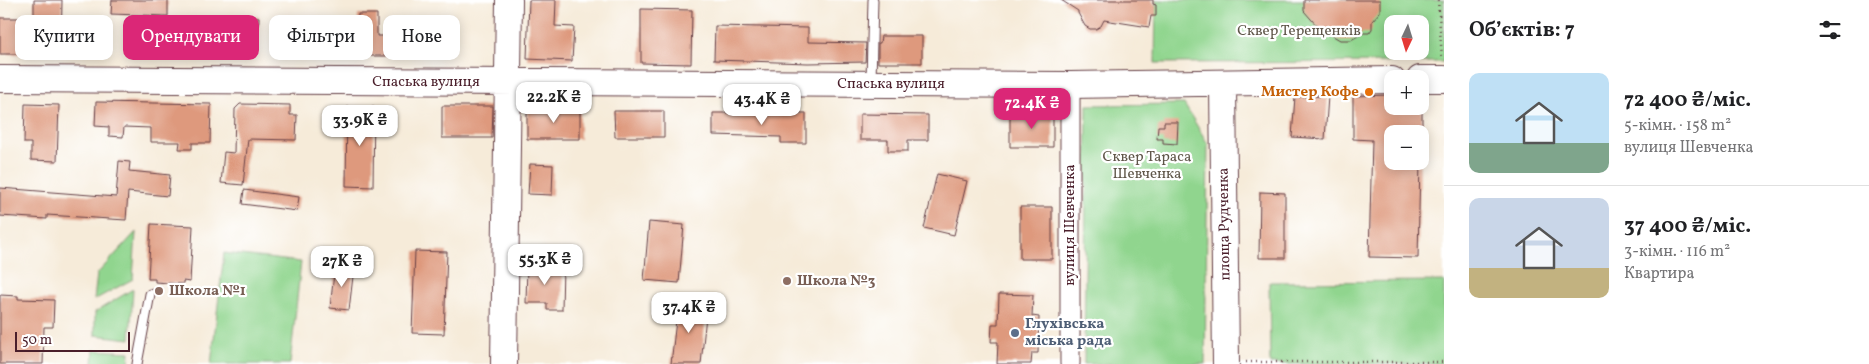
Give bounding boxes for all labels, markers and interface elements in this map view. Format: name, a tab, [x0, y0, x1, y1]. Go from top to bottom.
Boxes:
chip: Купити	[15, 15, 113, 60]
chip: Орендувати	[123, 15, 259, 60]
chip: Фільтри	[269, 15, 373, 60]
chip: Нове	[383, 15, 460, 60]
north arrow	[1384, 15, 1429, 60]
map controls	[1384, 15, 1429, 170]
text: Об’єктів: 7	[1469, 16, 1575, 45]
icon: filters	[1816, 16, 1844, 44]
park label: Сквер Терещенків	[1237, 21, 1361, 42]
button: +	[1384, 70, 1429, 115]
street label: Спаська вулиця	[372, 72, 480, 93]
street label: Спаська вулиця	[837, 74, 945, 95]
pin: 22.2K ₴	[508, 82, 600, 124]
place label: Мистер Кофе	[1261, 82, 1359, 103]
pin: 43.4K ₴	[716, 84, 808, 126]
marker: Мистер Кофе	[1363, 86, 1375, 98]
text: 72 400 ₴/міс.	[1624, 86, 1751, 115]
text: 22.2K ₴	[527, 87, 581, 109]
pin: 72.4K ₴	[986, 88, 1078, 130]
text: 43.4K ₴	[734, 89, 790, 111]
text: 72.4K ₴	[1005, 93, 1059, 115]
icon: home	[1509, 93, 1569, 153]
pin: 33.9K ₴	[314, 104, 406, 147]
text: 33.9K ₴	[333, 110, 387, 132]
text: 5-кімн. · 158 m²	[1624, 115, 1731, 137]
button: −	[1384, 125, 1429, 170]
text: вулиця Шевченка	[1624, 137, 1753, 159]
park label: Сквер Тараса Шевченка	[1103, 147, 1191, 185]
street label: вулиця Шевченка	[1060, 164, 1081, 286]
street label: площа Рудченка	[1214, 167, 1236, 281]
text: 37 400 ₴/міс.	[1624, 212, 1751, 241]
icon: home	[1509, 218, 1569, 278]
text: 3-кімн. · 116 m²	[1624, 241, 1730, 263]
pin: 55.3K ₴	[499, 244, 591, 286]
pin: 27K ₴	[307, 246, 377, 288]
text: 55.3K ₴	[519, 249, 571, 271]
text: 27K ₴	[322, 251, 362, 273]
text: Квартира	[1624, 263, 1694, 285]
place label: Школа №3	[797, 271, 876, 292]
marker: Школа №3	[781, 275, 793, 287]
place label: Школа №1	[169, 281, 246, 302]
marker: Школа №1	[153, 285, 165, 297]
pin: 37.4K ₴	[643, 292, 735, 334]
text: 37.4K ₴	[662, 297, 716, 319]
place label: Глухівська міська рада	[1025, 314, 1112, 352]
marker: Глухівська міська рада	[1009, 327, 1021, 339]
scale bar	[15, 329, 130, 352]
text: 50 m	[22, 331, 52, 350]

